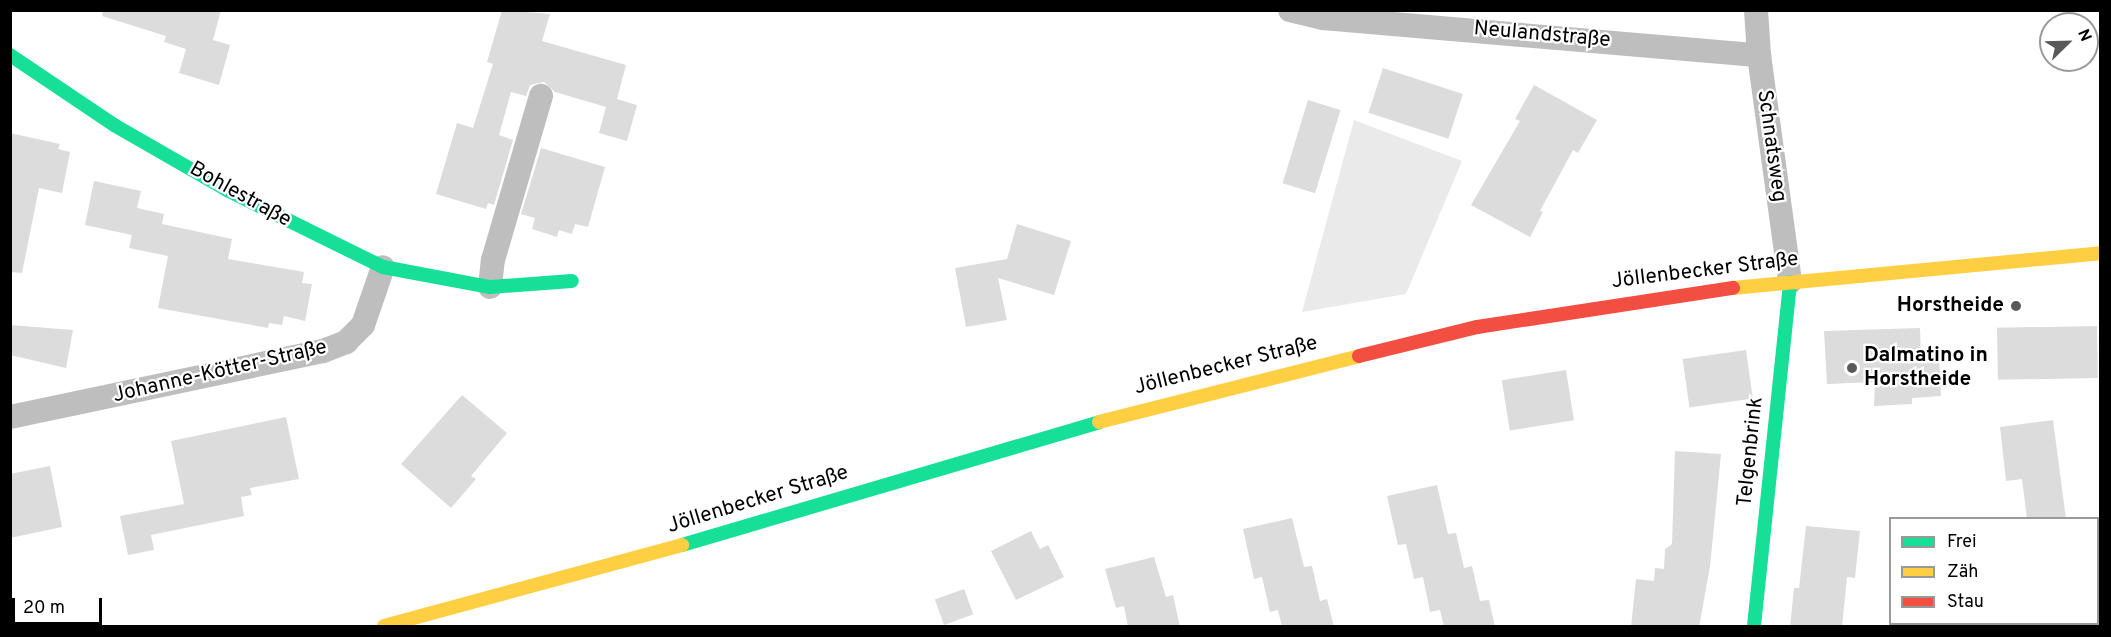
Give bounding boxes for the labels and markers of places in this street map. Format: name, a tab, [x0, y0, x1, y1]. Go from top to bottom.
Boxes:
place label: Horstheide	[1897, 293, 2004, 319]
marker: Horstheide	[2009, 299, 2023, 313]
place label: Dalmatino in Horstheide	[1864, 343, 1988, 393]
marker: Dalmatino in Horstheide	[1845, 361, 1859, 375]

